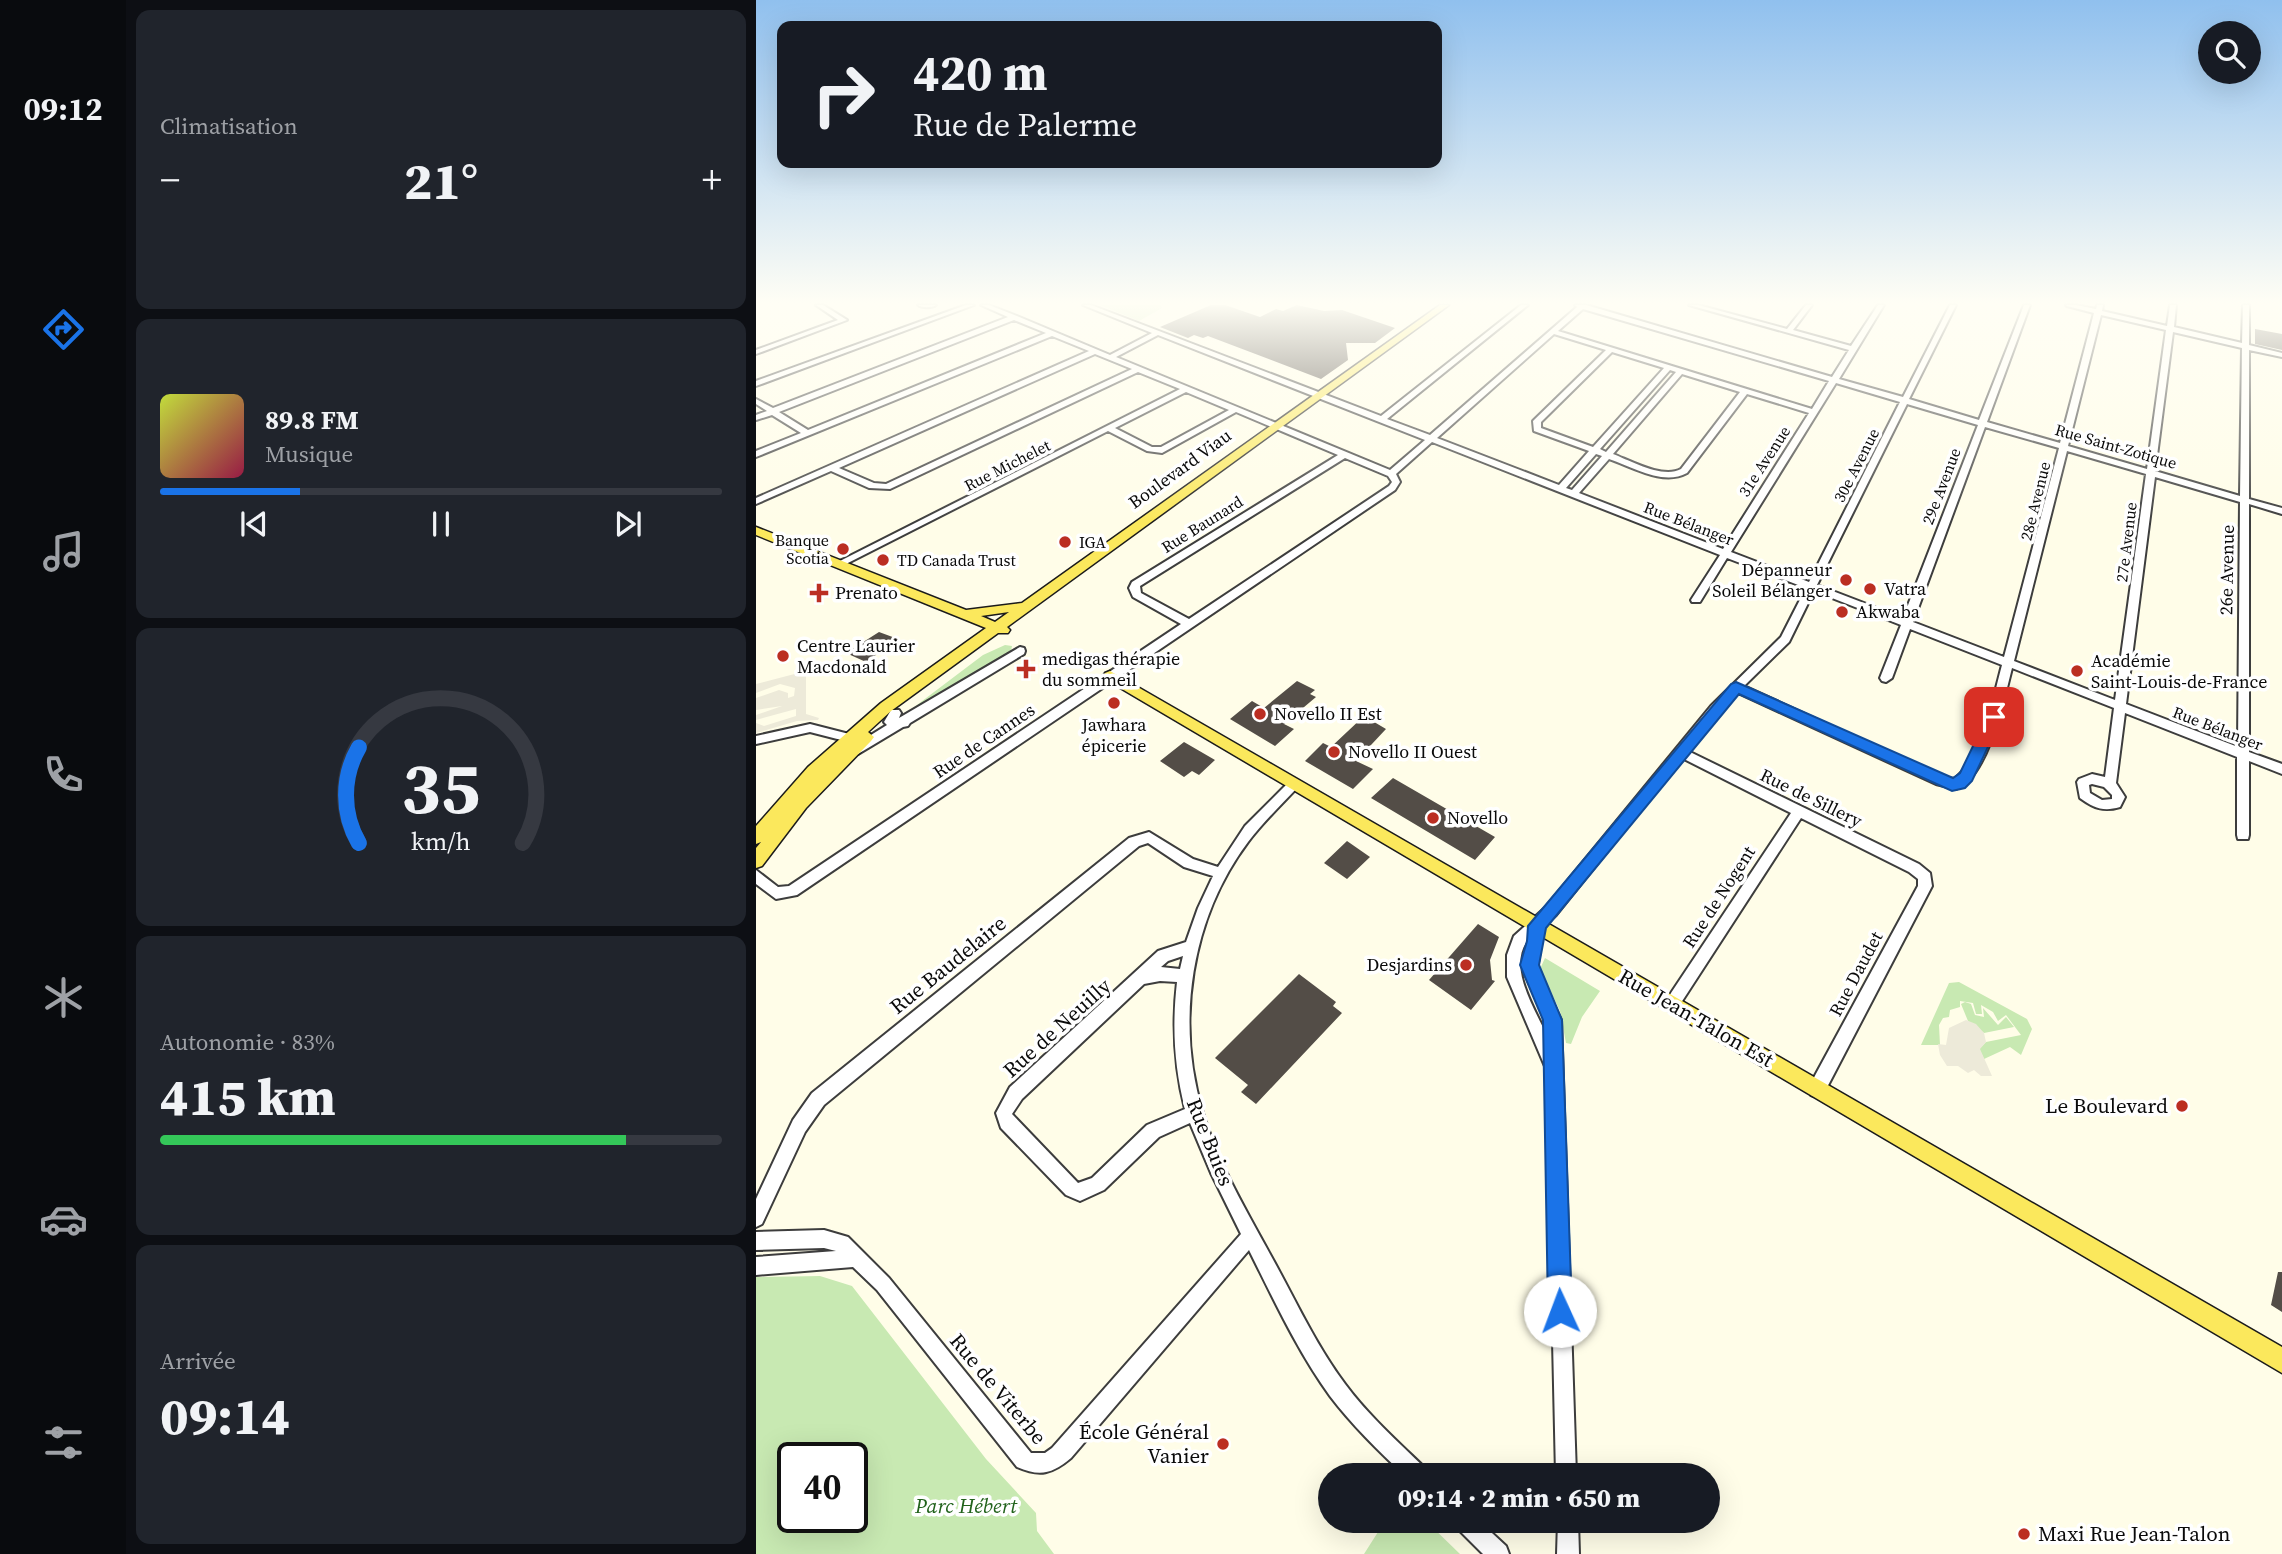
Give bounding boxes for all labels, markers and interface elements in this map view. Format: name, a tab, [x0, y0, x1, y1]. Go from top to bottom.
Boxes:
map controls	[2198, 21, 2261, 84]
button: search	[2198, 21, 2261, 84]
text: 420 m	[913, 39, 1048, 106]
icon: right	[798, 49, 889, 140]
text: 09:12	[24, 87, 102, 131]
text: Rue de Palerme	[913, 103, 1137, 147]
text: Climatisation	[160, 110, 298, 142]
text: 21°	[404, 145, 478, 216]
text: −	[160, 154, 180, 206]
text: +	[702, 154, 722, 206]
icon: directions	[39, 305, 88, 354]
text: 89.8 FM	[265, 402, 359, 438]
street label: Rue Saint-Zotique	[2053, 418, 2179, 474]
street label: 31e Avenue	[1733, 421, 1795, 501]
street label: Boulevard Viau	[1123, 423, 1236, 514]
street label: 30e Avenue	[1828, 424, 1884, 506]
street label: Rue Michelet	[960, 434, 1055, 496]
text: Musique	[265, 438, 353, 470]
street label: 29e Avenue	[1916, 445, 1966, 527]
street label: 28e Avenue	[2015, 459, 2055, 543]
street label: Rue Baunard	[1157, 490, 1247, 558]
street label: Rue Bélanger	[1641, 496, 1737, 550]
street label: 27e Avenue	[2110, 501, 2142, 583]
icon: previous	[235, 505, 273, 543]
icon: pause	[422, 505, 460, 543]
icon: next	[609, 505, 647, 543]
street label: 26e Avenue	[2213, 525, 2240, 615]
icon: music	[39, 527, 88, 576]
place label: Banque Scotia	[775, 529, 830, 569]
place label: IGA	[1079, 531, 1106, 553]
marker: IGA	[1057, 534, 1073, 550]
marker: Banque Scotia	[835, 541, 851, 557]
place label: TD Canada Trust	[897, 549, 1016, 571]
marker: TD Canada Trust	[875, 552, 891, 568]
place label: Dépanneur Soleil Bélanger	[1712, 557, 1832, 603]
marker: Dépanneur Soleil Bélanger	[1838, 572, 1854, 588]
place label: Vatra	[1884, 576, 1927, 601]
place label: Prenato	[835, 580, 898, 605]
marker: Vatra	[1862, 581, 1878, 597]
marker: Prenato	[809, 583, 829, 603]
place label: Akwaba	[1856, 599, 1921, 624]
marker: Akwaba	[1834, 604, 1850, 620]
place label: Centre Laurier Macdonald	[797, 633, 916, 679]
place label: medigas thérapie du sommeil	[1042, 646, 1180, 692]
marker: Centre Laurier Macdonald	[775, 648, 791, 664]
place label: Académie Saint-Louis-de-France	[2091, 648, 2268, 694]
marker: medigas thérapie du sommeil	[1016, 659, 1036, 679]
marker: Académie Saint-Louis-de-France	[2069, 663, 2085, 679]
pin	[1964, 687, 2024, 747]
marker: Jawhara épicerie	[1106, 695, 1122, 711]
street label: Rue de Cannes	[928, 697, 1040, 784]
icon: arrive	[1975, 698, 2013, 736]
place label: Novello II Est	[1274, 701, 1382, 726]
street label: Rue Bélanger	[2170, 701, 2266, 755]
marker: Novello II Est	[1252, 706, 1268, 722]
place label: Jawhara épicerie	[1081, 712, 1147, 758]
text: 35	[402, 738, 480, 837]
place label: Novello II Ouest	[1348, 739, 1477, 764]
marker: Novello II Ouest	[1326, 744, 1342, 760]
icon: phone	[39, 750, 88, 799]
street label: Rue de Sillery	[1756, 762, 1867, 833]
place label: Novello	[1447, 805, 1508, 830]
marker: Novello	[1425, 810, 1441, 826]
text: km/h	[411, 824, 471, 858]
street label: Rue de Nogent	[1676, 841, 1761, 952]
street label: Rue Baudelaire	[883, 909, 1012, 1020]
street label: Rue Daudet	[1823, 927, 1888, 1021]
place label: Desjardins	[1366, 952, 1452, 977]
marker: Desjardins	[1458, 957, 1474, 973]
street label: Rue Jean-Talon Est	[1613, 961, 1779, 1074]
street label: Rue de Neuilly	[996, 971, 1117, 1084]
icon: climate	[39, 973, 88, 1022]
text: Autonomie · 83%	[160, 1026, 335, 1058]
text: 415 km	[160, 1061, 336, 1132]
place label: Le Boulevard	[2045, 1091, 2168, 1120]
street label: Rue Buies	[1180, 1094, 1241, 1190]
marker: Le Boulevard	[2174, 1098, 2190, 1114]
icon: car	[39, 1195, 88, 1244]
position arrow	[1523, 1274, 1597, 1348]
street label: Rue de Viterbe	[943, 1327, 1053, 1450]
text: Arrivée	[160, 1345, 236, 1377]
text: 09:14	[160, 1380, 290, 1451]
place label: École Général Vanier	[1079, 1417, 1209, 1470]
icon: filters	[39, 1418, 88, 1467]
marker: École Général Vanier	[1215, 1436, 1231, 1452]
speed limit sign: 40	[777, 1442, 868, 1533]
text: 09:14 · 2 min · 650 m	[1398, 1480, 1640, 1516]
park label: Parc Hébert	[914, 1491, 1018, 1520]
place label: Maxi Rue Jean-Talon	[2038, 1519, 2231, 1548]
marker: Maxi Rue Jean-Talon	[2016, 1526, 2032, 1542]

